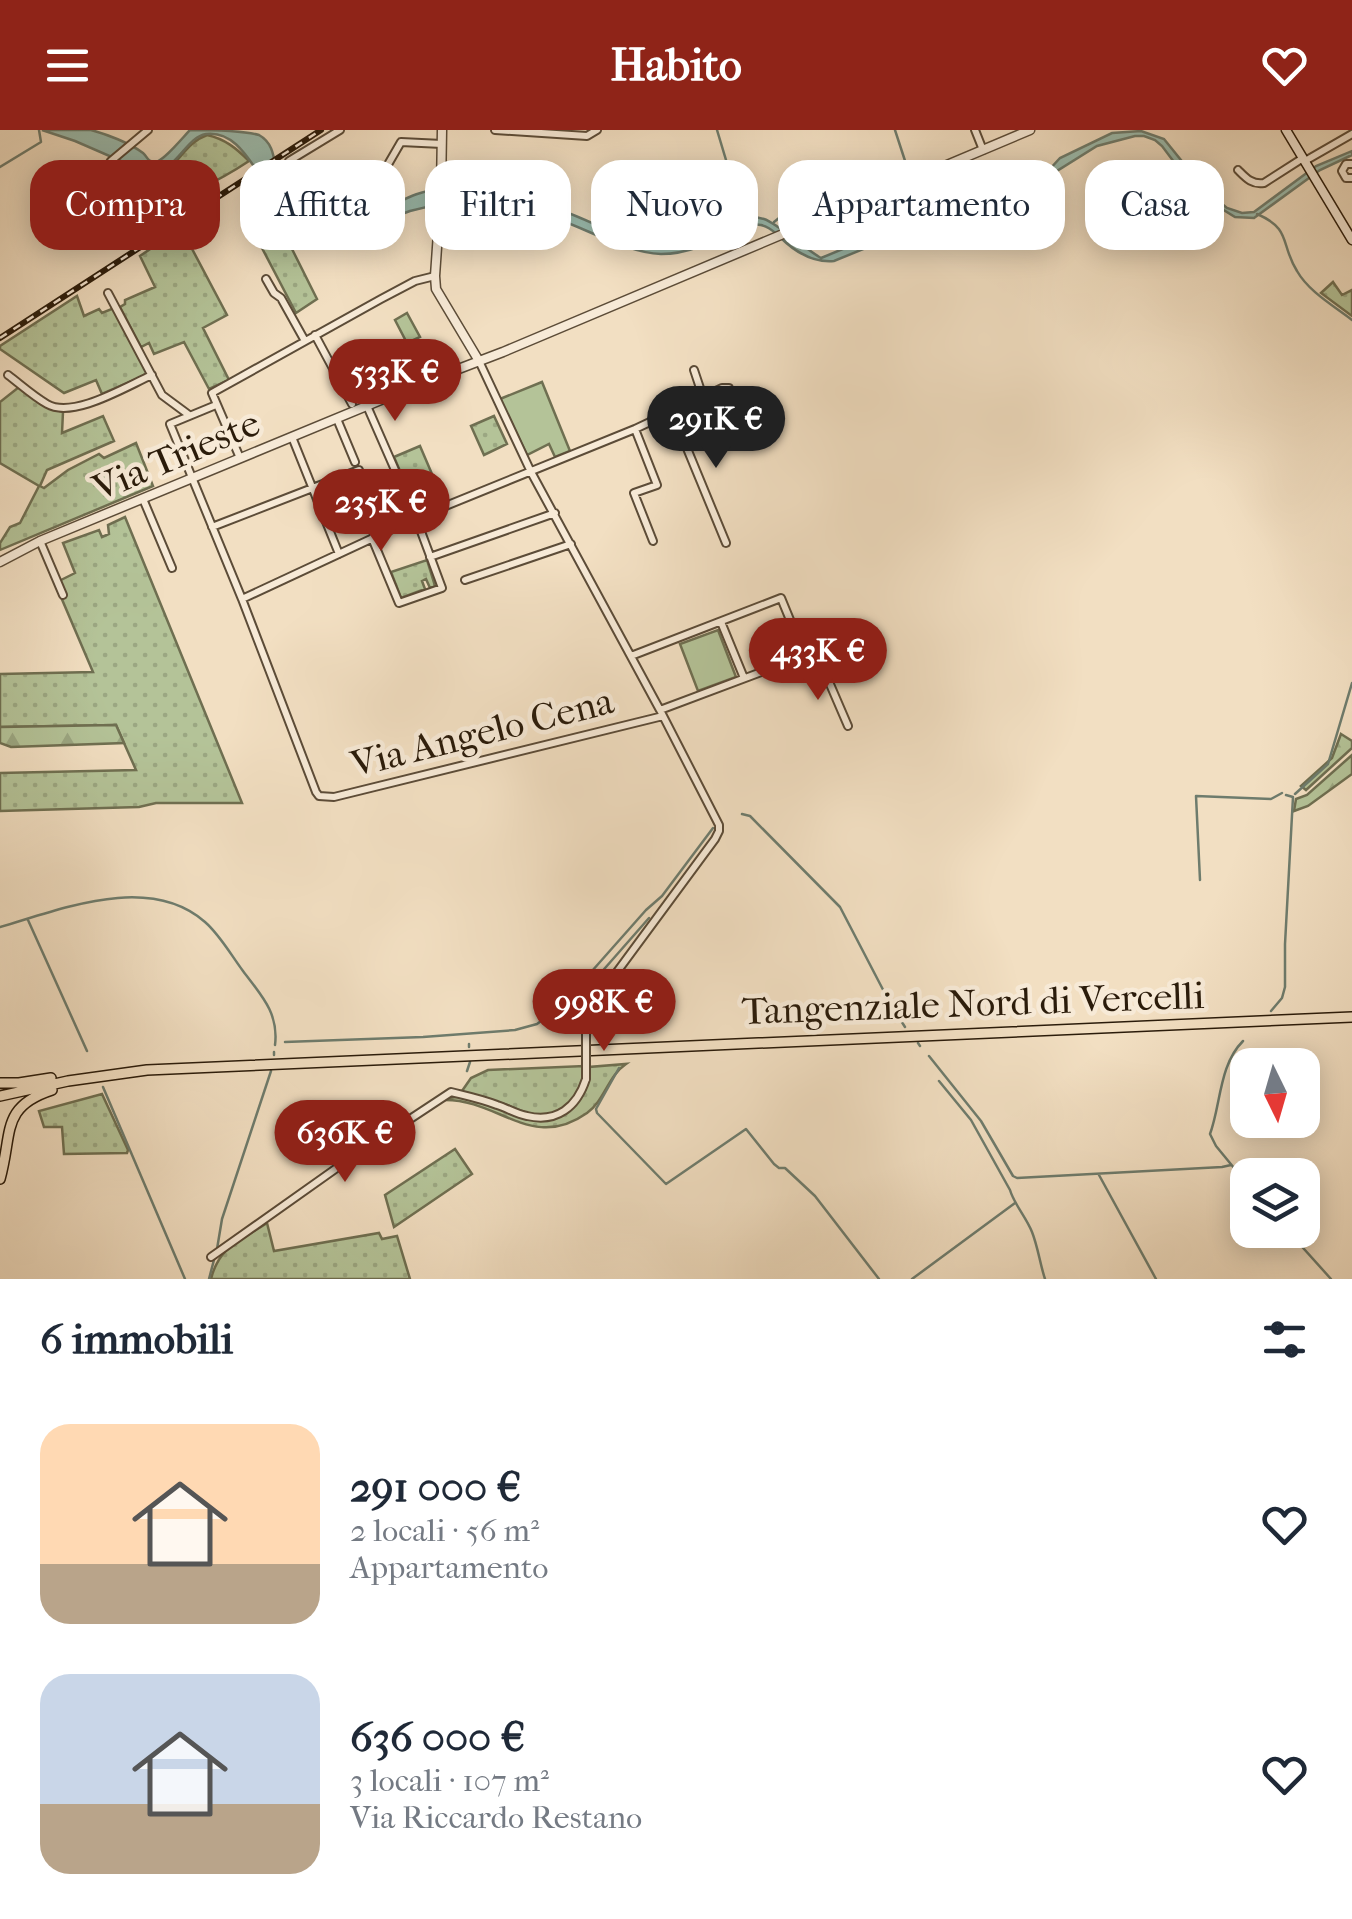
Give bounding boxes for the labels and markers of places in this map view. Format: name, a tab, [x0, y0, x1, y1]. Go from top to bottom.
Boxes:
pin: 533K €	[314, 339, 476, 424]
pin: 291K €	[635, 386, 797, 471]
pin: 235K €	[300, 469, 462, 554]
pin: 433K €	[737, 618, 899, 703]
pin: 998K €	[523, 969, 685, 1054]
pin: 636K €	[264, 1100, 426, 1185]

